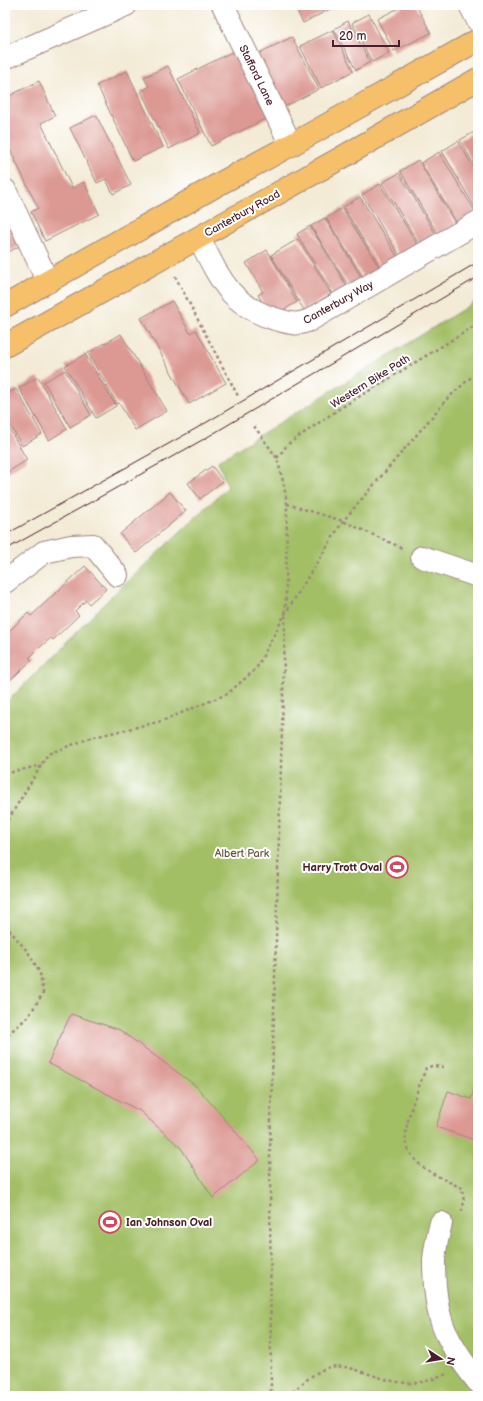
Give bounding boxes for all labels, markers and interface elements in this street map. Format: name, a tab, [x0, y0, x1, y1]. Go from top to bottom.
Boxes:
scale bar	[333, 22, 399, 48]
text: 20 m	[339, 29, 366, 44]
street label: Stafford Lane	[236, 43, 277, 108]
street label: Canterbury Road	[202, 187, 282, 240]
street label: Canterbury Way	[301, 278, 375, 327]
street label: Western Bike Path	[328, 352, 412, 411]
park label: Albert Park	[215, 847, 270, 860]
sports icon: Harry Trott Oval	[384, 854, 410, 880]
place label: Harry Trott Oval	[302, 861, 382, 874]
sports icon: Ian Johnson Oval	[97, 1209, 123, 1235]
place label: Ian Johnson Oval	[126, 1216, 212, 1229]
north arrow	[421, 1339, 461, 1379]
text: N	[443, 1356, 458, 1366]

